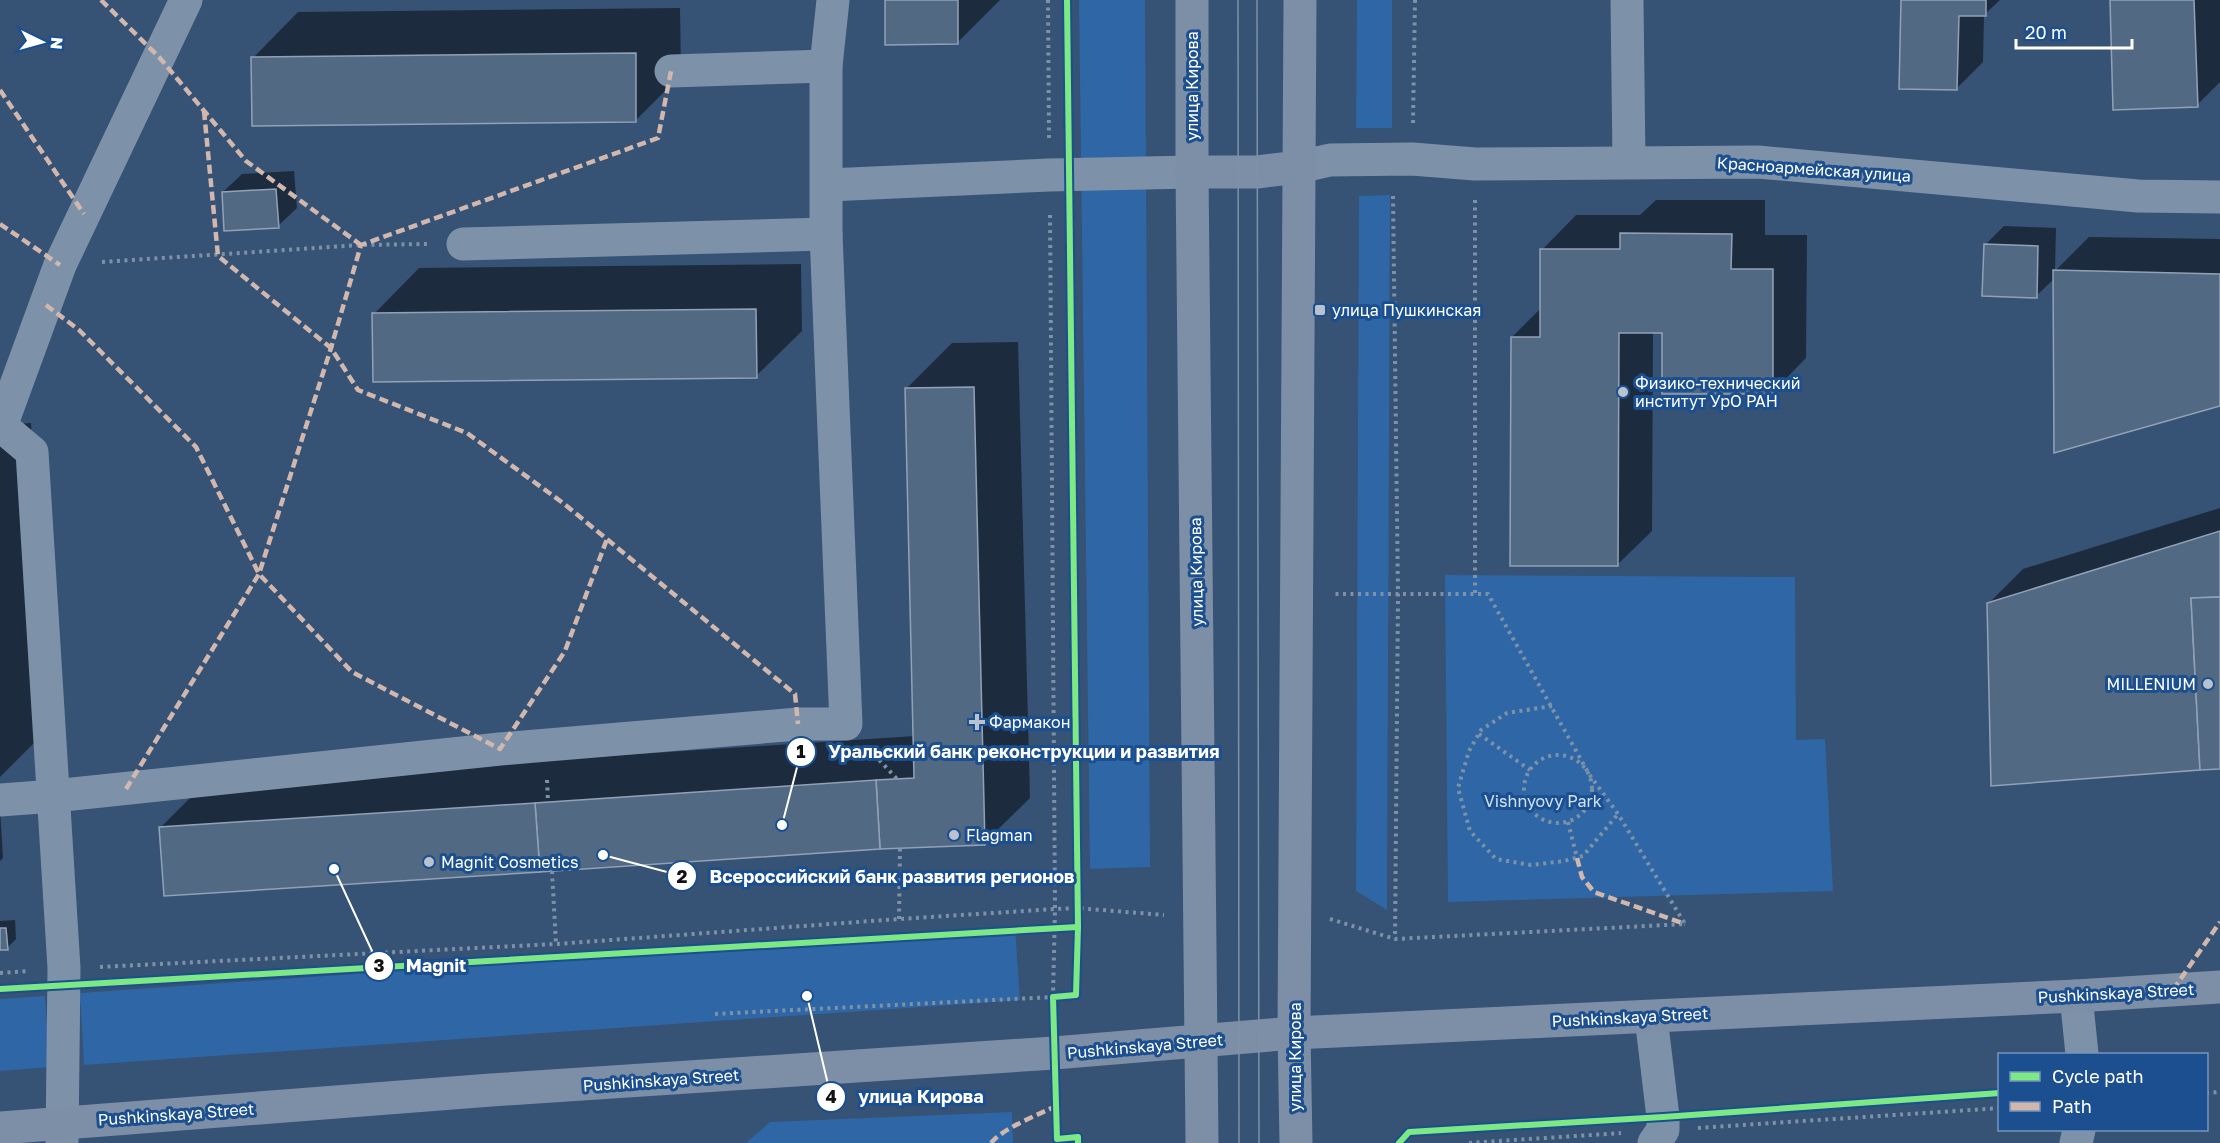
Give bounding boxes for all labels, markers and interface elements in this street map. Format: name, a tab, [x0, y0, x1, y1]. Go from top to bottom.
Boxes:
north arrow	[12, 12, 72, 72]
scale bar	[2016, 12, 2132, 50]
text: 20 m	[2025, 21, 2067, 43]
street label: улица Кирова	[1182, 31, 1202, 141]
text: N	[46, 36, 67, 50]
street label: Красноармейская улица	[1716, 152, 1912, 186]
place label: улица Пушкинская	[1332, 300, 1481, 320]
marker: улица Пушкинская	[1313, 303, 1327, 317]
place label: Физико-технический институт УрО РАН	[1635, 373, 1801, 411]
marker: Физико-технический институт УрО РАН	[1616, 385, 1630, 399]
street label: улица Кирова	[1185, 517, 1207, 627]
place label: MILLENIUM	[2107, 674, 2196, 694]
marker: MILLENIUM	[2201, 677, 2215, 691]
place label: Фармакон	[989, 712, 1070, 732]
marker: Фармакон	[970, 715, 984, 729]
callout: Уральский банк реконструкции и развития	[786, 734, 1231, 770]
text: 1	[796, 740, 806, 762]
text: Уральский банк реконструкции и развития	[828, 740, 1220, 762]
park label: Vishnyovy Park	[1484, 791, 1602, 811]
place label: Flagman	[966, 825, 1033, 845]
marker: Flagman	[947, 828, 961, 842]
place label: Magnit Cosmetics	[441, 852, 578, 872]
marker: Magnit Cosmetics	[422, 855, 436, 869]
callout: Всероссийский банк развития регионов	[667, 858, 1086, 894]
text: 2	[677, 865, 688, 887]
text: Всероссийский банк развития регионов	[710, 865, 1074, 887]
callout: Magnit	[364, 948, 479, 984]
text: 3	[374, 954, 385, 976]
text: Magnit	[406, 954, 466, 976]
street label: Pushkinskaya Street	[2037, 979, 2195, 1007]
street label: улица Кирова	[1285, 1002, 1305, 1112]
street label: Pushkinskaya Street	[1551, 1003, 1709, 1031]
street label: Pushkinskaya Street	[1066, 1029, 1224, 1063]
legend	[1998, 1053, 2208, 1131]
street label: Pushkinskaya Street	[582, 1065, 740, 1095]
text: Cycle path	[2052, 1065, 2144, 1087]
callout: улица Кирова	[816, 1079, 996, 1115]
text: 4	[825, 1085, 837, 1107]
text: улица Кирова	[858, 1085, 984, 1107]
text: Path	[2052, 1095, 2092, 1117]
street label: Pushkinskaya Street	[97, 1099, 255, 1129]

